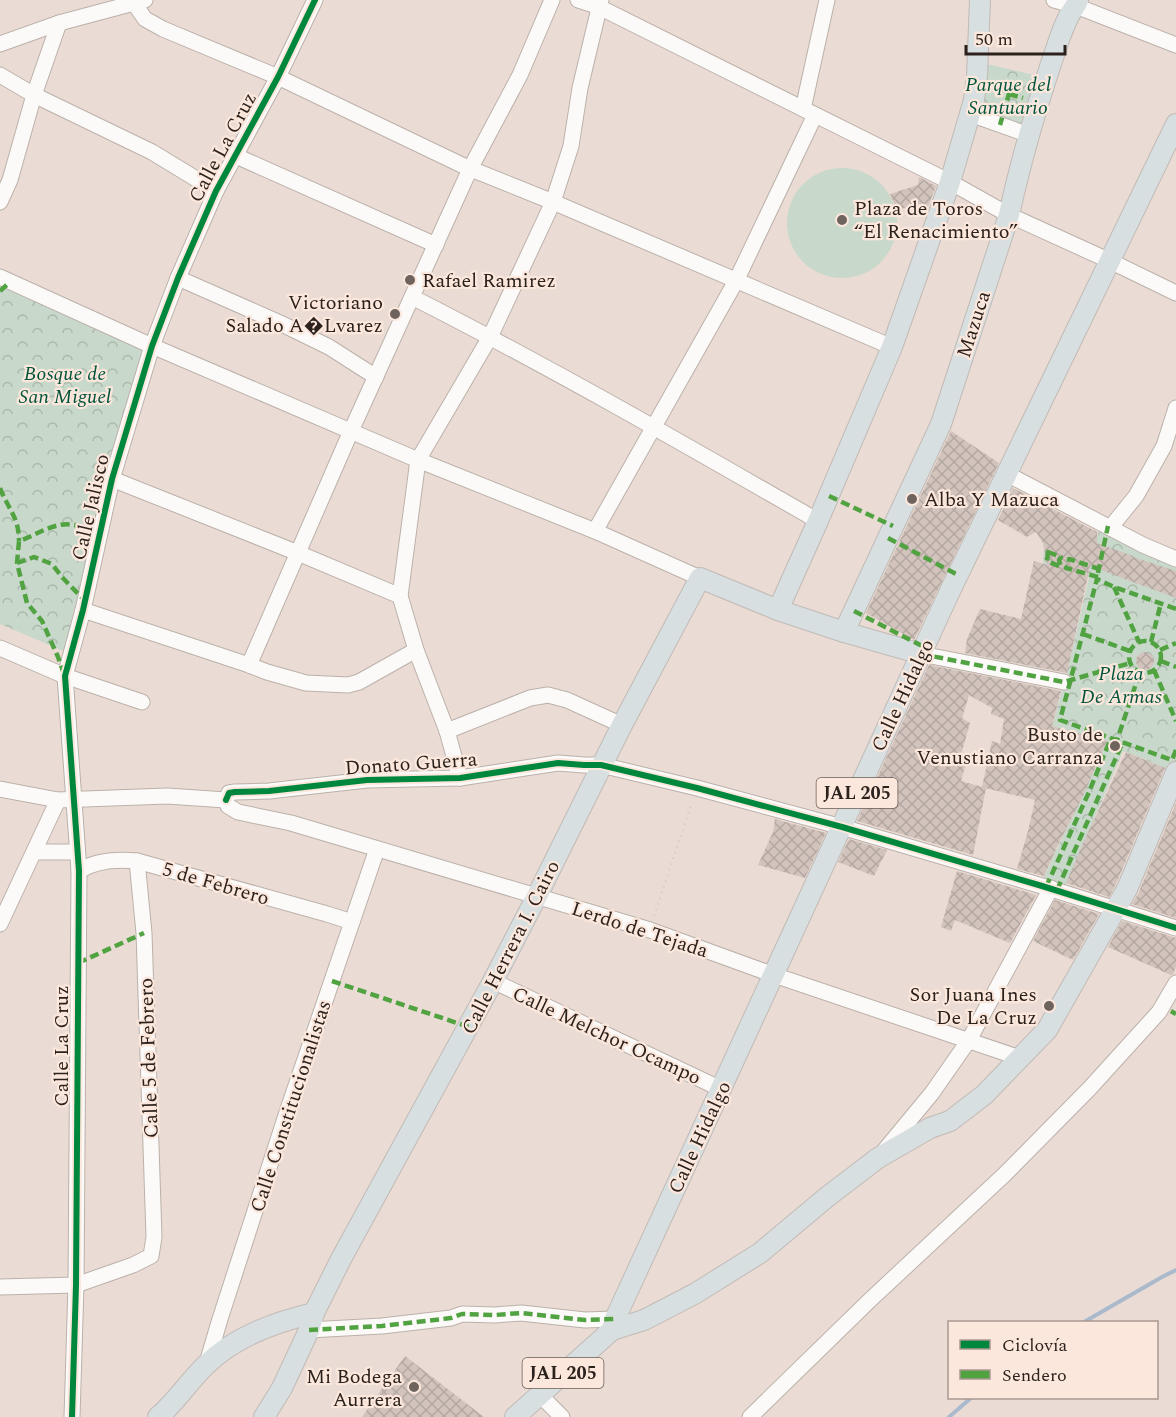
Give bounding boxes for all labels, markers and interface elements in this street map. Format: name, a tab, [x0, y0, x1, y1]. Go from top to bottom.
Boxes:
scale bar	[966, 18, 1065, 56]
text: 50 m	[975, 26, 1013, 53]
park label: Parque del Santuario	[965, 70, 1051, 123]
street label: Calle La Cruz	[181, 87, 265, 208]
place label: Plaza de Toros “El Renacimiento”	[854, 194, 1018, 247]
marker: Plaza de Toros “El Renacimiento”	[835, 213, 849, 227]
place label: Rafael Ramirez	[422, 266, 556, 296]
marker: Rafael Ramirez	[403, 273, 417, 287]
street label: Mazuca	[949, 287, 999, 362]
place label: Victoriano Salado A�Lvarez	[225, 288, 383, 341]
marker: Victoriano Salado A�Lvarez	[388, 307, 402, 321]
park label: Bosque de San Miguel	[19, 359, 111, 412]
street label: Calle Jalisco	[64, 451, 118, 564]
place label: Alba Y Mazuca	[924, 485, 1059, 515]
marker: Alba Y Mazuca	[905, 492, 919, 506]
street label: Calle Hidalgo	[864, 634, 942, 757]
park label: Plaza De Armas	[1080, 659, 1162, 712]
place label: Busto de Venustiano Carranza	[917, 720, 1103, 773]
marker: Busto de Venustiano Carranza	[1108, 739, 1122, 753]
street label: Donato Guerra	[344, 744, 478, 784]
road number: JAL 205	[816, 778, 898, 808]
street label: 5 de Febrero	[159, 854, 273, 914]
street label: Calle Herrera I. Cairo	[454, 855, 568, 1040]
street label: Lerdo de Tejada	[567, 894, 712, 966]
street label: Calle 5 de Febrero	[131, 977, 167, 1139]
street label: Calle Melchor Ocampo	[507, 979, 706, 1093]
place label: Sor Juana Ines De La Cruz	[910, 980, 1037, 1033]
street label: Calle La Cruz	[47, 985, 77, 1107]
street label: Calle Constitucionalistas	[242, 996, 339, 1216]
marker: Sor Juana Ines De La Cruz	[1042, 999, 1056, 1013]
street label: Calle Hidalgo	[661, 1076, 739, 1199]
legend	[948, 1321, 1158, 1399]
text: Ciclovía	[1002, 1332, 1068, 1359]
road number: JAL 205	[522, 1358, 604, 1388]
place label: Mi Bodega Aurrera	[306, 1362, 402, 1415]
text: Sendero	[1002, 1362, 1067, 1389]
marker: Mi Bodega Aurrera	[407, 1380, 421, 1394]

